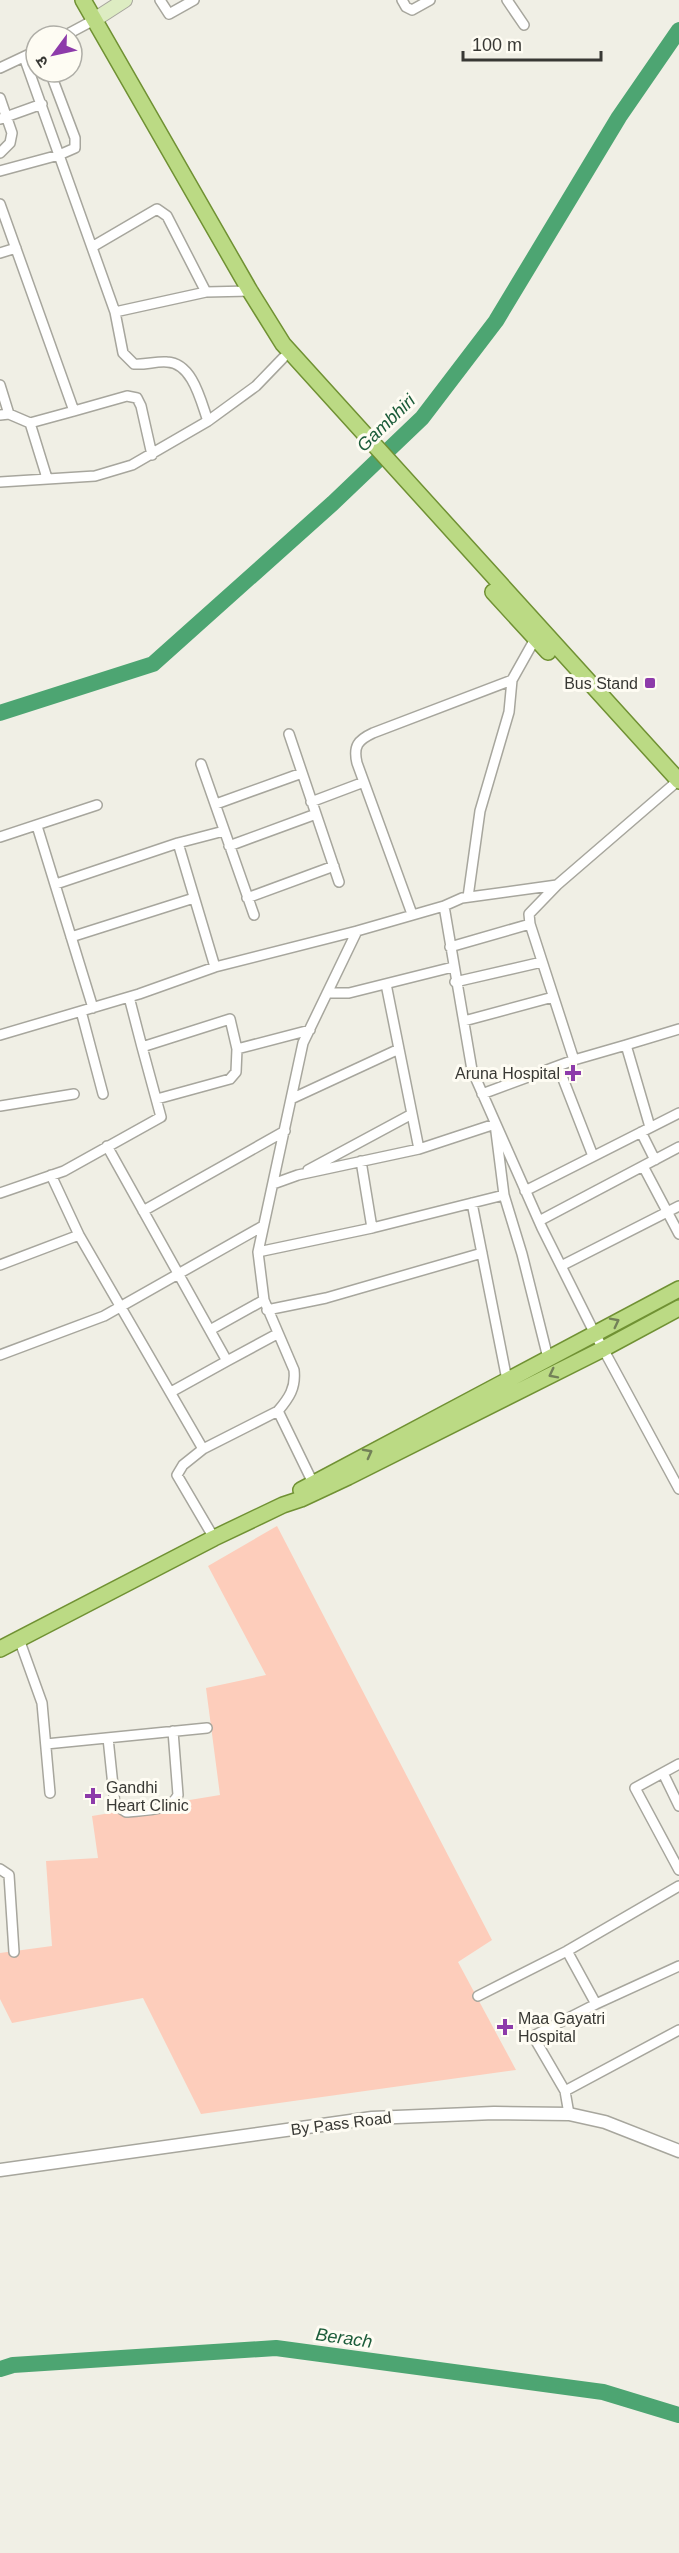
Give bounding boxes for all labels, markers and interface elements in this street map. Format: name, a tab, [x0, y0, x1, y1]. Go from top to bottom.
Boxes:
north arrow	[24, 24, 84, 84]
scale bar	[463, 24, 601, 62]
text: 100 m	[472, 35, 522, 55]
text: उ	[32, 53, 52, 70]
water label: Gambhiri	[353, 390, 420, 456]
place label: Bus Stand	[564, 675, 638, 692]
marker: Bus Stand	[643, 676, 657, 690]
marker: Aruna Hospital	[564, 1064, 582, 1082]
place label: Aruna Hospital	[455, 1065, 560, 1082]
one-way arrow	[608, 1318, 619, 1329]
one-way arrow	[549, 1367, 559, 1378]
one-way arrow	[362, 1449, 372, 1460]
place label: Gandhi Heart Clinic	[106, 1779, 189, 1814]
marker: Gandhi Heart Clinic	[84, 1787, 102, 1805]
place label: Maa Gayatri Hospital	[518, 2010, 605, 2045]
marker: Maa Gayatri Hospital	[496, 2018, 514, 2036]
street label: By Pass Road	[290, 2109, 392, 2138]
water label: Berach	[314, 2324, 374, 2352]

